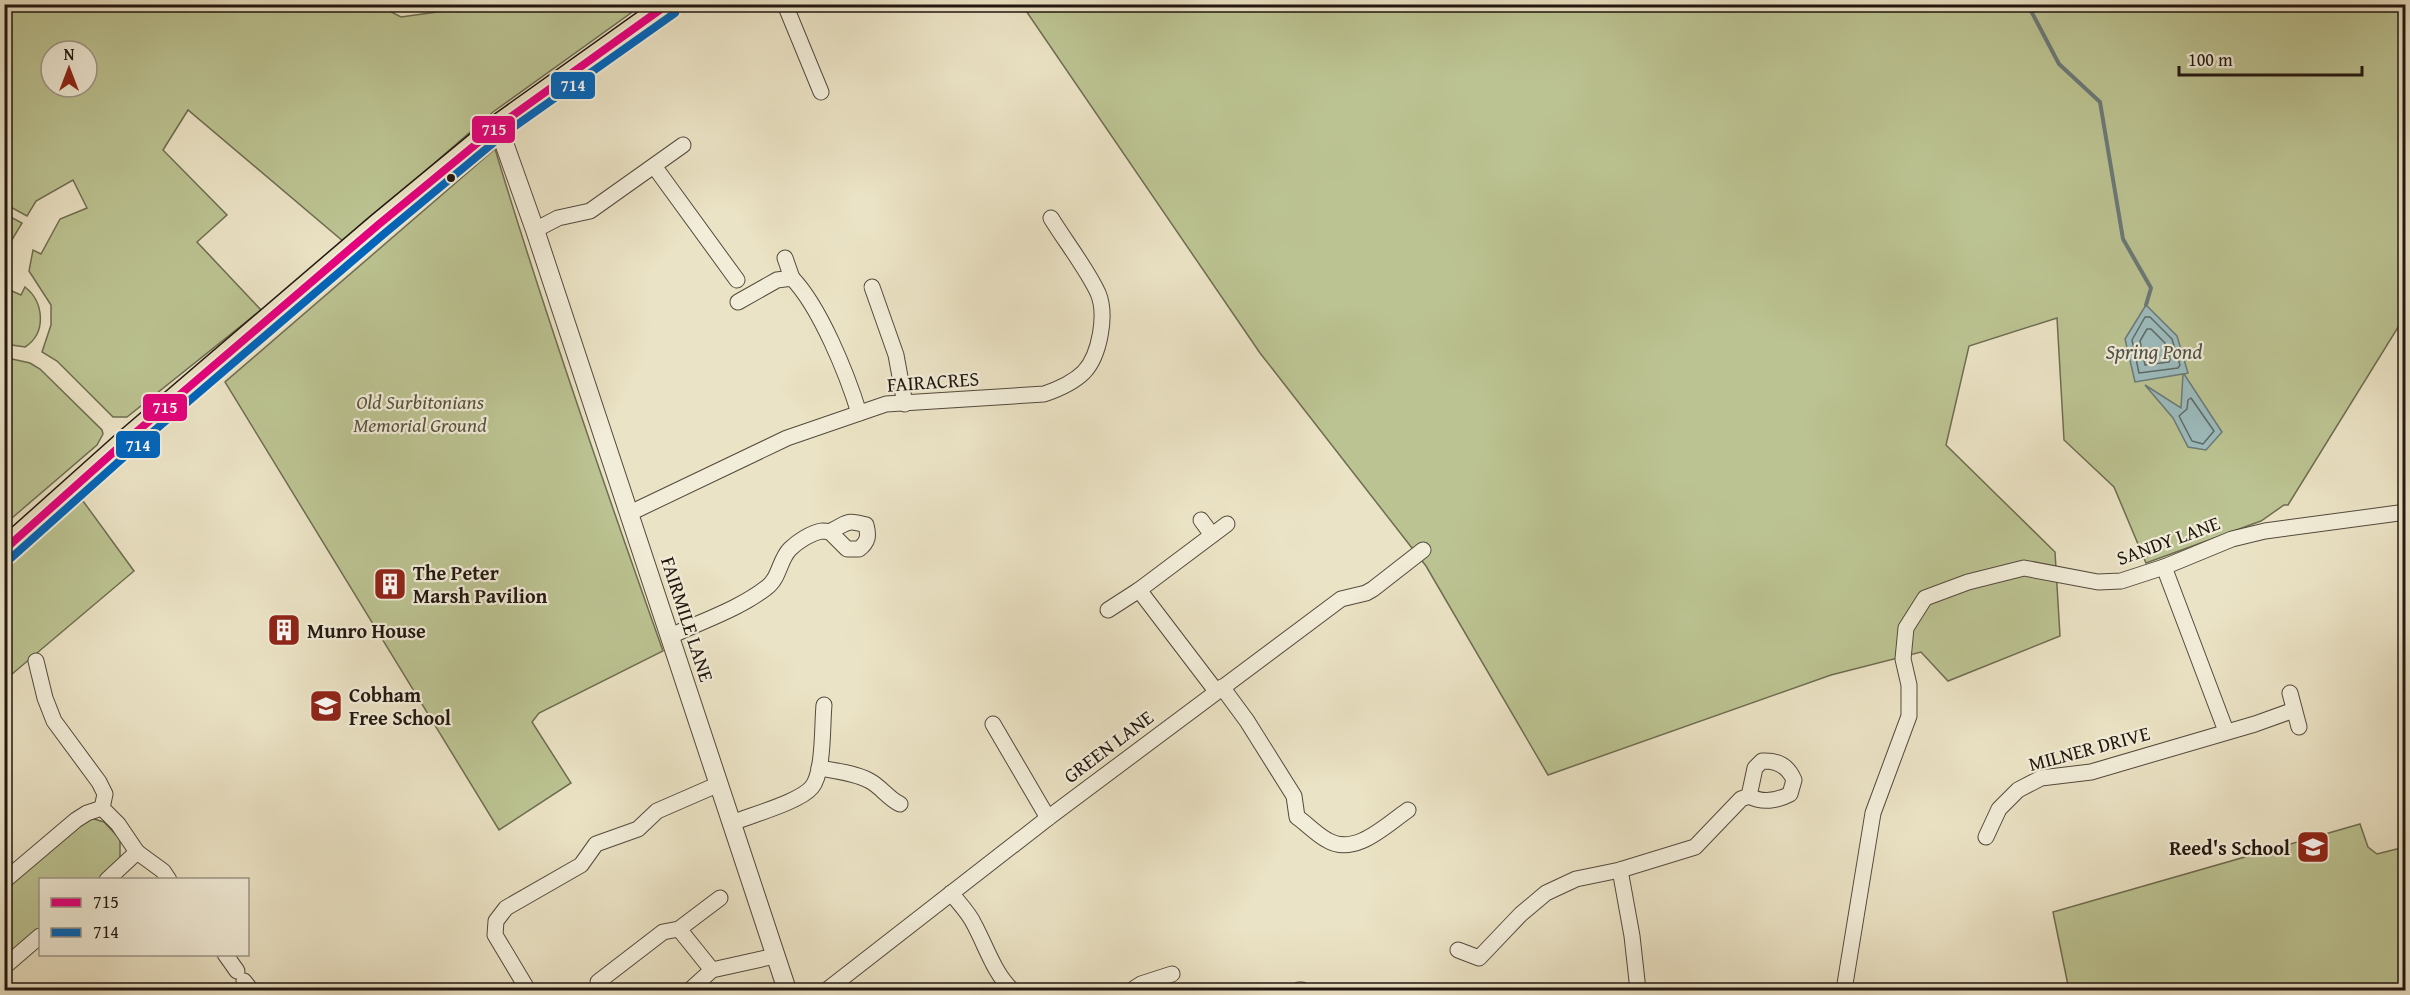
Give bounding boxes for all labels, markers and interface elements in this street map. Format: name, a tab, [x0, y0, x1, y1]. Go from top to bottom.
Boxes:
north arrow	[39, 39, 99, 99]
scale bar	[2179, 39, 2362, 77]
text: N	[64, 42, 75, 66]
text: 100 m	[2188, 46, 2233, 73]
line badge: 714	[550, 71, 596, 100]
text: 714	[561, 73, 585, 97]
line badge: 715	[471, 115, 516, 144]
text: 715	[482, 117, 506, 141]
unlabelled marker	[445, 172, 457, 184]
water label: Spring Pond	[2105, 336, 2203, 367]
street label: FAIRACRES	[886, 363, 980, 399]
park label: Old Surbitonians Memorial Ground	[353, 387, 487, 439]
line badge: 715	[142, 393, 188, 422]
text: 715	[153, 395, 177, 419]
line badge: 714	[115, 430, 161, 459]
text: 714	[126, 433, 150, 457]
street label: SANDY LANE	[2112, 508, 2224, 572]
street label: FAIRMILE LANE	[654, 553, 722, 685]
place label: The Peter Marsh Pavilion	[413, 558, 548, 610]
building icon: The Peter Marsh Pavilion	[372, 566, 408, 602]
building icon: Munro House	[266, 612, 302, 648]
place label: Munro House	[307, 616, 426, 645]
place label: Cobham Free School	[349, 680, 451, 732]
school or university icon: Cobham Free School	[308, 688, 344, 724]
street label: GREEN LANE	[1057, 702, 1159, 790]
street label: MILNER DRIVE	[2025, 718, 2153, 778]
school or university icon: Reed's School	[2295, 829, 2331, 865]
place label: Reed's School	[2169, 833, 2290, 862]
legend	[39, 878, 249, 956]
text: 715	[93, 888, 119, 915]
text: 714	[93, 918, 119, 945]

